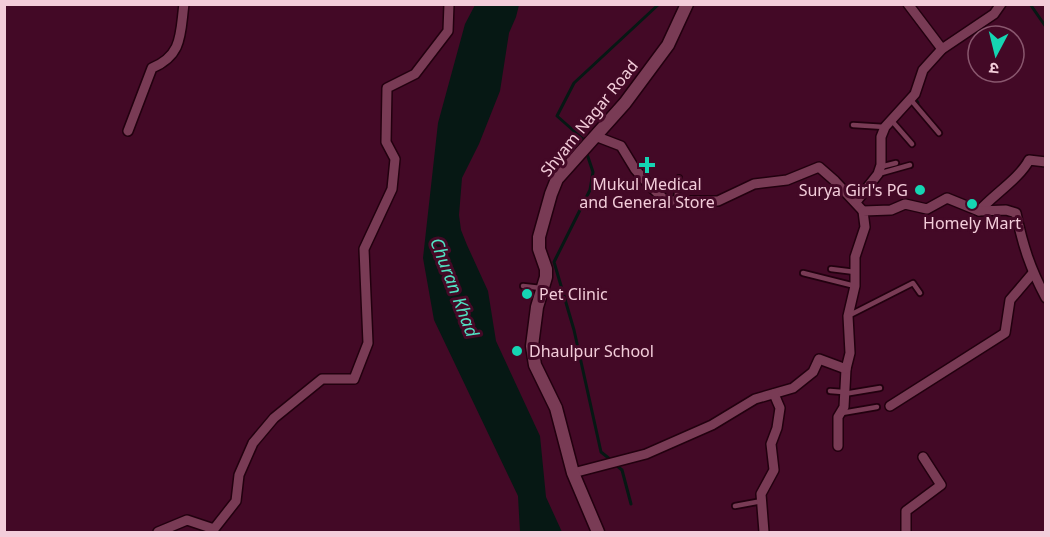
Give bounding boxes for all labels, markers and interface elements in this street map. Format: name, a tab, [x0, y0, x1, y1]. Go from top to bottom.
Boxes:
north arrow	[966, 24, 1026, 84]
street label: Shyam Nagar Road	[535, 55, 643, 181]
text: उ	[988, 57, 1000, 80]
marker: Mukul Medical and General Store	[640, 158, 654, 172]
place label: Mukul Medical and General Store	[579, 173, 715, 213]
place label: Surya Girl's PG	[799, 179, 908, 201]
marker: Surya Girl's PG	[913, 183, 927, 197]
marker: Homely Mart	[965, 197, 979, 211]
place label: Homely Mart	[923, 212, 1021, 234]
water label: Churan Khad	[425, 234, 485, 341]
place label: Pet Clinic	[539, 283, 608, 305]
marker: Pet Clinic	[520, 287, 534, 301]
place label: Dhaulpur School	[529, 340, 654, 362]
marker: Dhaulpur School	[510, 344, 524, 358]

